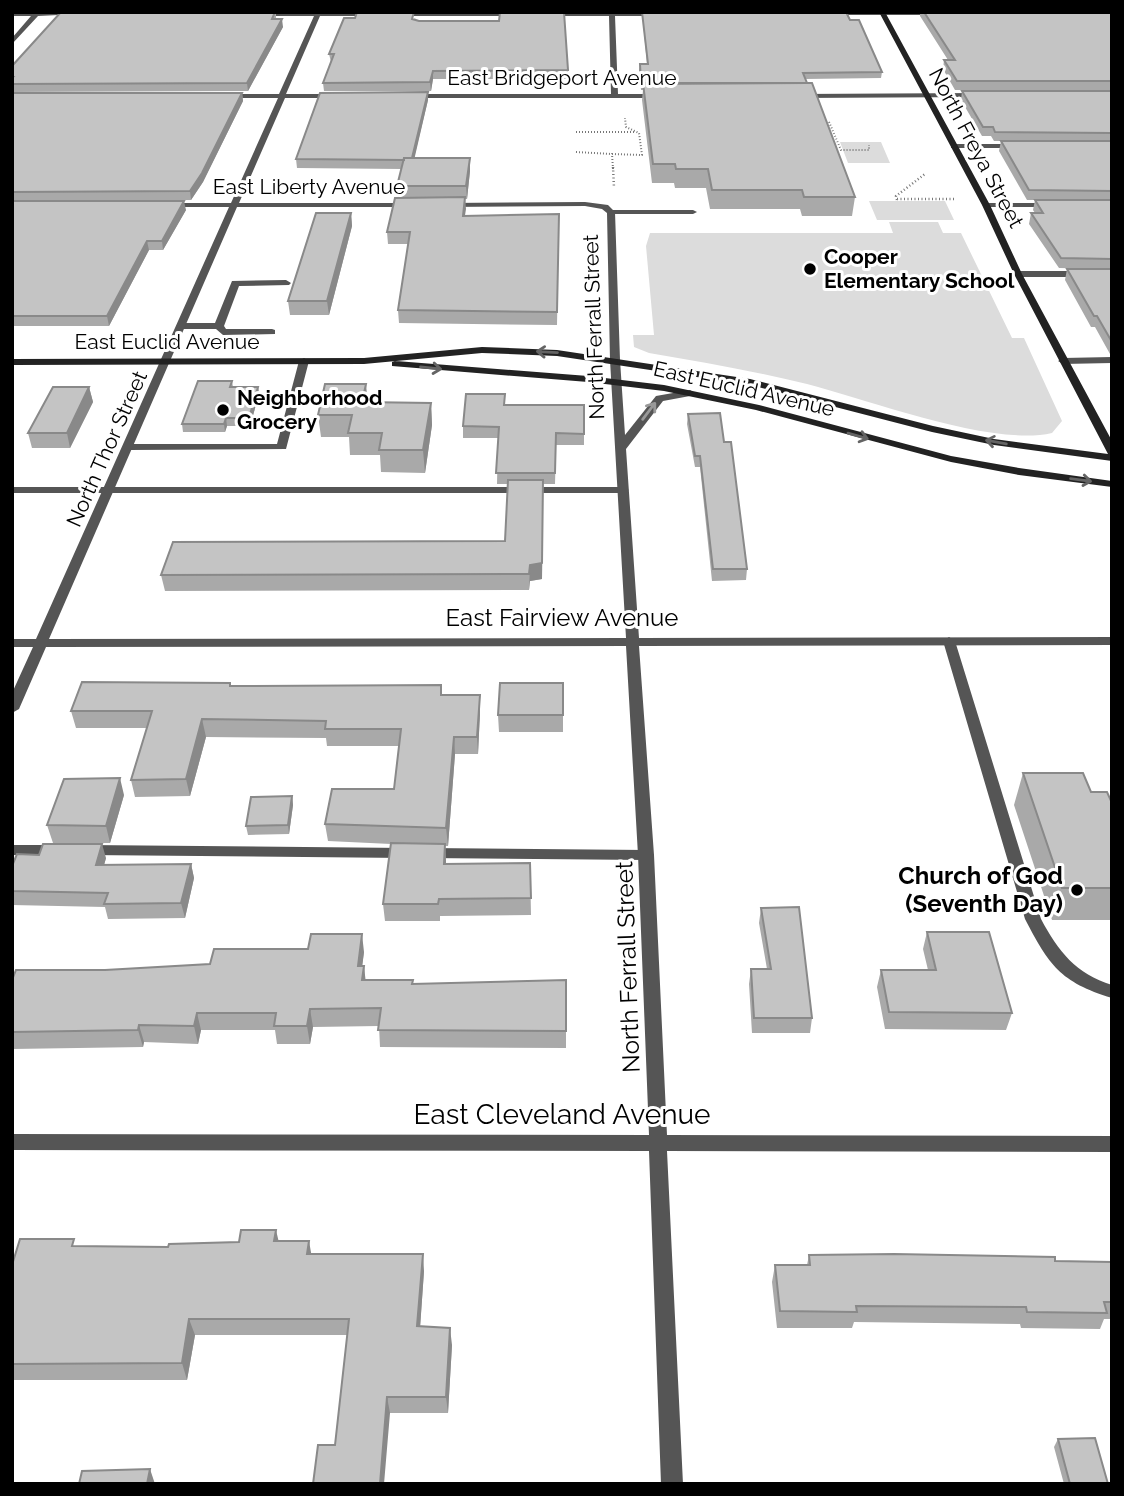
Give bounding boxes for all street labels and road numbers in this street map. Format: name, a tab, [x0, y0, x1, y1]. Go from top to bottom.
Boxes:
street label: North Freya Street	[924, 64, 1029, 232]
street label: East Bridgeport Avenue	[447, 65, 677, 90]
street label: East Liberty Avenue	[213, 174, 405, 199]
street label: North Ferrall Street	[578, 234, 609, 420]
street label: East Euclid Avenue	[75, 329, 260, 354]
street label: East Euclid Avenue	[651, 356, 837, 422]
street label: North Thor Street	[61, 367, 152, 531]
street label: East Fairview Avenue	[446, 603, 678, 632]
street label: North Ferrall Street	[609, 861, 646, 1073]
street label: East Cleveland Avenue	[413, 1098, 711, 1131]

